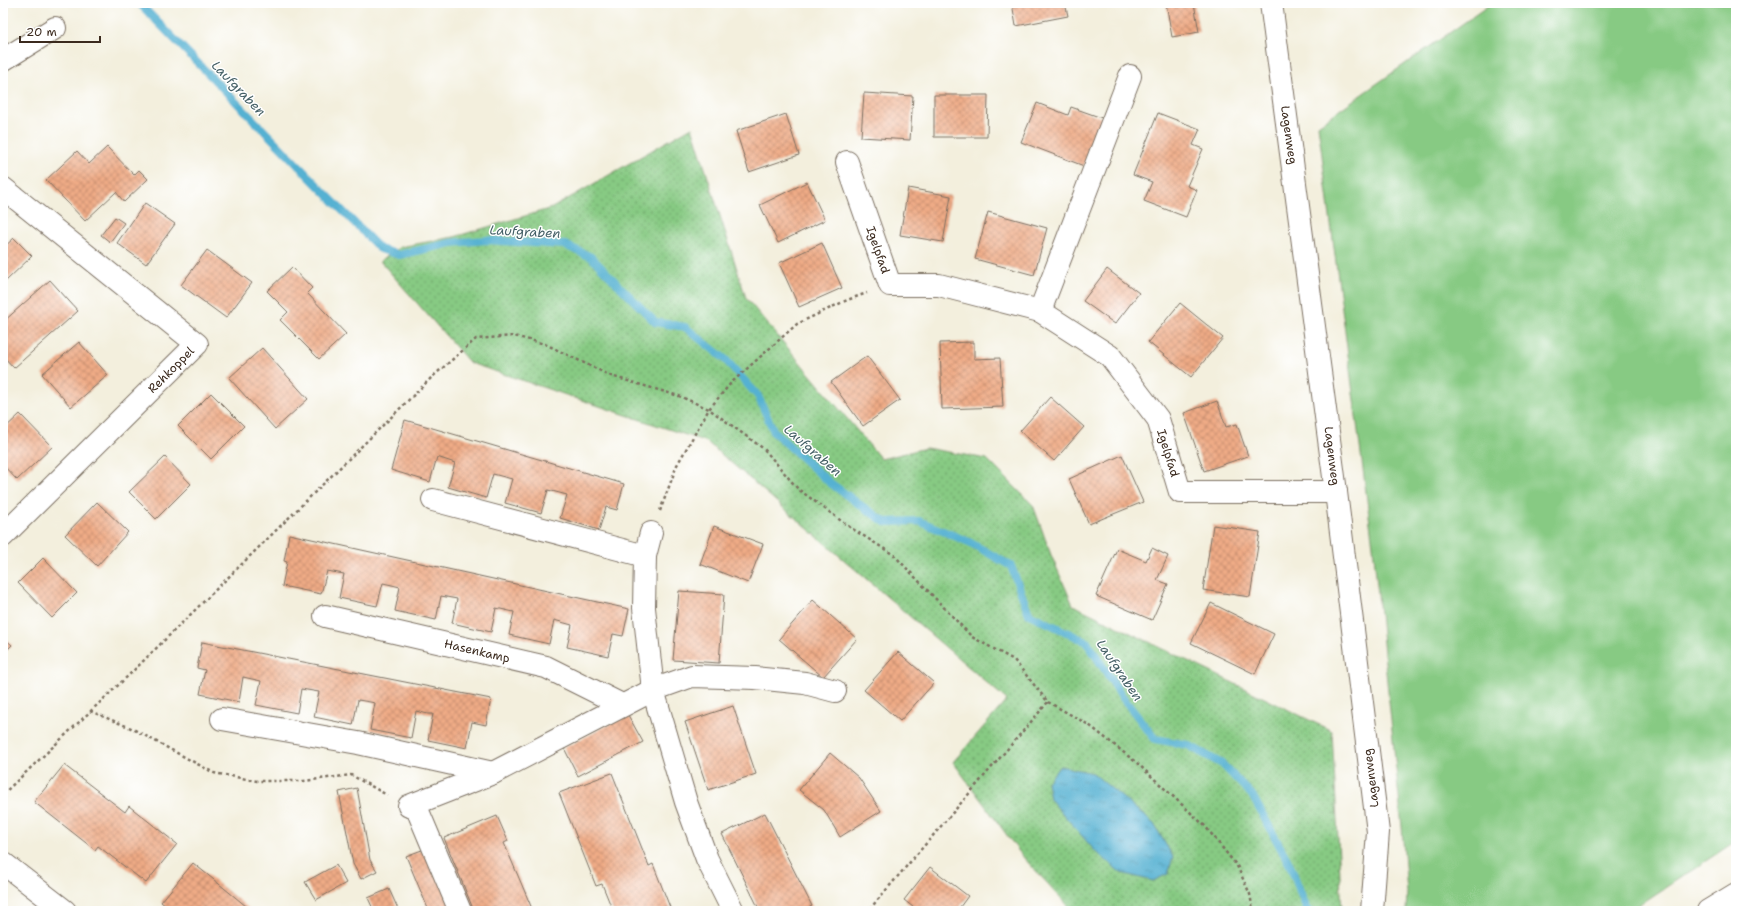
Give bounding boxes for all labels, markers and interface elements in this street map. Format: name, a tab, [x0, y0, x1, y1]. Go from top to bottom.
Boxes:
scale bar	[20, 18, 100, 44]
text: 20 m	[26, 24, 57, 40]
water label: Laufgraben	[208, 57, 269, 120]
street label: Lagenweg	[1277, 105, 1301, 165]
water label: Laufgraben	[489, 221, 561, 242]
street label: Igelpfad	[862, 224, 894, 276]
street label: Rehkoppel	[144, 343, 198, 397]
water label: Laufgraben	[780, 421, 845, 480]
street label: Lagenweg	[1320, 426, 1344, 486]
street label: Igelpfad	[1153, 427, 1183, 479]
street label: Hasenkamp	[443, 636, 512, 666]
water label: Laufgraben	[1093, 636, 1147, 704]
street label: Lagenweg	[1359, 748, 1383, 808]

